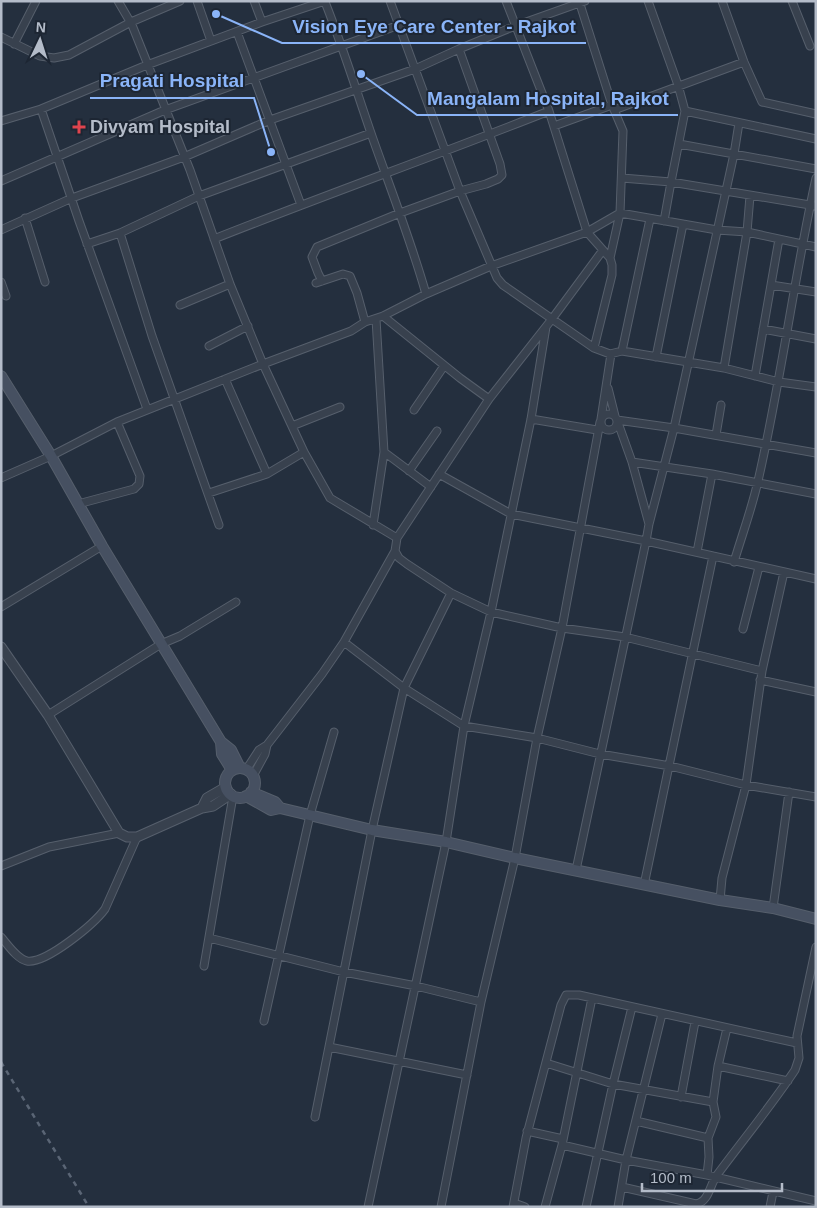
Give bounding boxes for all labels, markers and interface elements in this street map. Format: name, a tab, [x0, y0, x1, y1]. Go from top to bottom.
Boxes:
callout: Vision Eye Care Center - Rajkot	[282, 9, 586, 43]
north arrow	[15, 15, 65, 65]
text: Vision Eye Care Center - Rajkot	[292, 16, 577, 37]
text: N	[35, 19, 47, 35]
callout: Pragati Hospital	[90, 64, 254, 98]
text: Pragati Hospital	[100, 70, 244, 91]
callout: Mangalam Hospital, Rajkot	[417, 81, 678, 115]
text: Mangalam Hospital, Rajkot	[427, 88, 670, 109]
place label: Divyam Hospital	[90, 117, 230, 137]
marker: Divyam Hospital	[72, 120, 86, 134]
scale bar	[642, 1160, 782, 1192]
text: 100 m	[650, 1169, 692, 1186]

